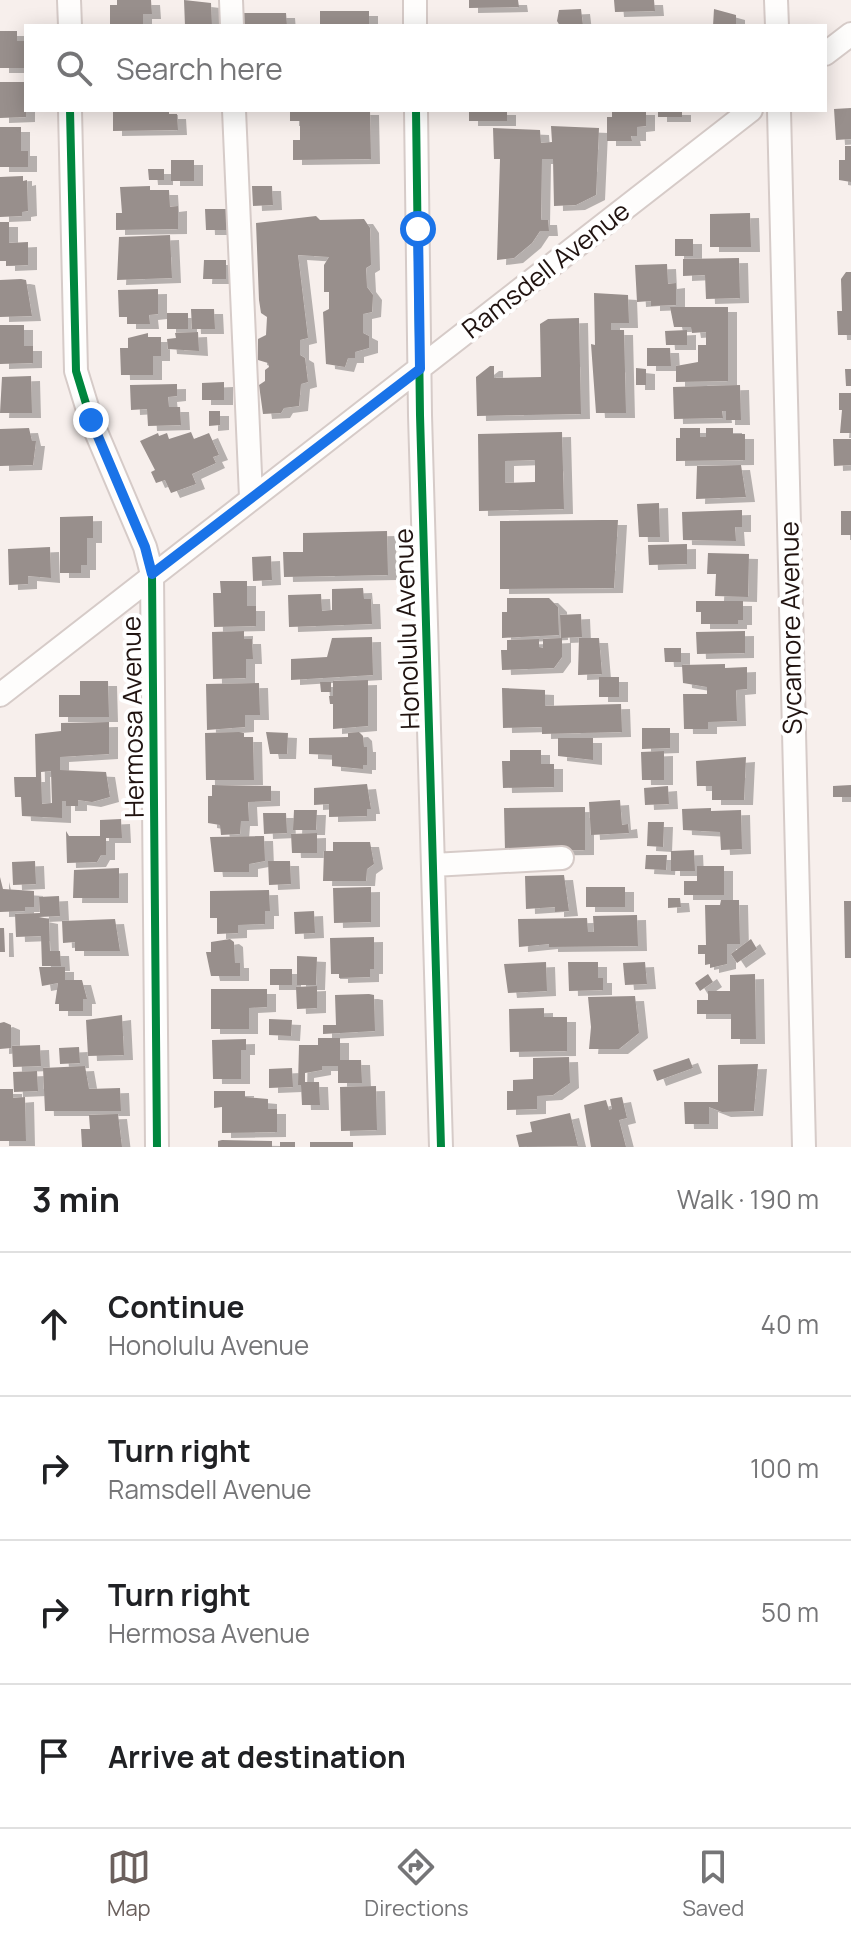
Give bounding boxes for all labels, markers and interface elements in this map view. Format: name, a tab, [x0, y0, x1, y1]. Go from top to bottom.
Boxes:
search box	[24, 24, 827, 112]
icon: search	[52, 46, 96, 90]
text: Search here	[116, 48, 283, 89]
street label: Ramsdell Avenue	[454, 192, 637, 346]
route start	[400, 211, 436, 247]
route end	[73, 402, 109, 438]
street label: Sycamore Avenue	[770, 521, 810, 735]
street label: Honolulu Avenue	[385, 528, 427, 730]
street label: Hermosa Avenue	[112, 616, 152, 818]
text: 3 min	[32, 1176, 120, 1222]
text: Walk · 190 m	[677, 1181, 819, 1217]
text: Continue	[108, 1286, 244, 1327]
icon: ahead	[32, 1302, 76, 1346]
text: 40 m	[761, 1306, 819, 1342]
text: Honolulu Avenue	[108, 1327, 309, 1363]
text: Turn right	[108, 1430, 251, 1471]
icon: right	[32, 1446, 76, 1490]
text: 100 m	[750, 1450, 819, 1486]
text: Ramsdell Avenue	[108, 1471, 312, 1507]
text: Turn right	[108, 1574, 251, 1615]
icon: right	[32, 1590, 76, 1634]
text: 50 m	[761, 1594, 819, 1630]
text: Hermosa Avenue	[108, 1615, 310, 1651]
icon: arrive	[32, 1734, 76, 1778]
text: Arrive at destination	[108, 1736, 406, 1777]
tab: Map	[107, 1845, 151, 1923]
tab: Directions	[364, 1845, 469, 1923]
tab: Saved	[682, 1845, 744, 1923]

